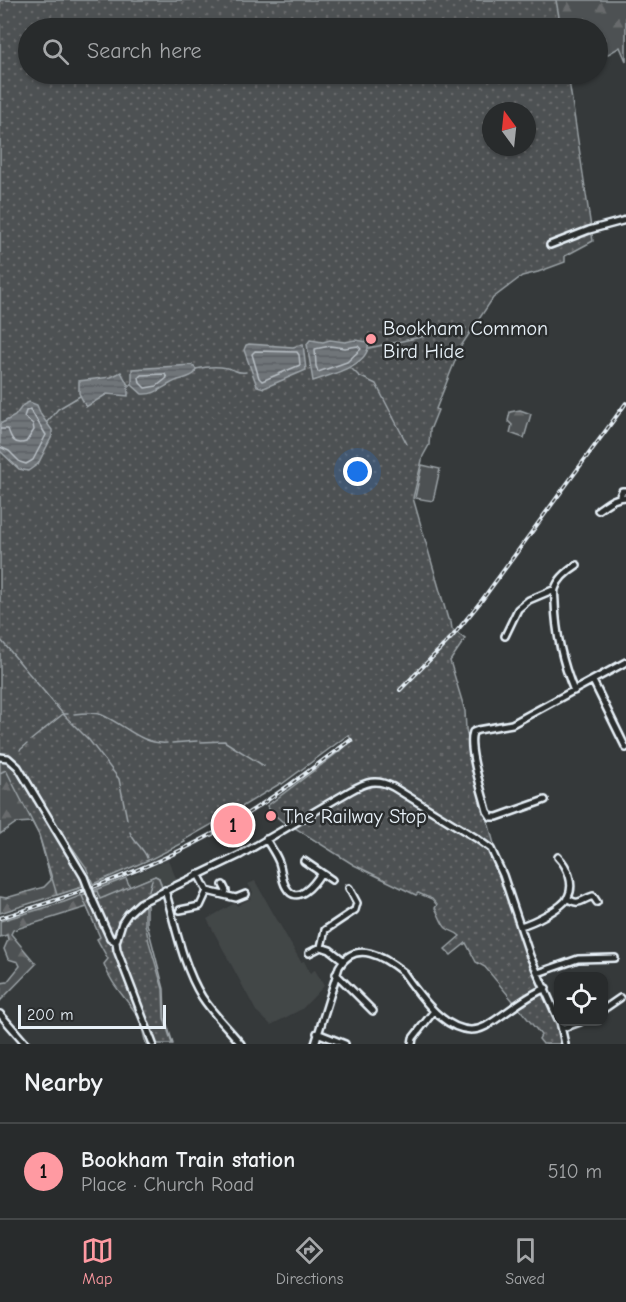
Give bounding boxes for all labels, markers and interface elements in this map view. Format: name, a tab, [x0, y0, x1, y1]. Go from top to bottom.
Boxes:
search box	[18, 18, 608, 84]
icon: search	[39, 35, 72, 68]
text: Search here	[87, 38, 202, 64]
north arrow	[482, 102, 536, 156]
place label: Bookham Common Bird Hide	[383, 317, 548, 363]
marker: Bookham Common Bird Hide	[364, 332, 378, 346]
your location	[343, 457, 372, 486]
pin: 1	[214, 802, 252, 848]
place label: The Railway Stop	[283, 805, 427, 828]
marker: The Railway Stop	[264, 809, 278, 823]
map controls	[554, 972, 608, 1026]
button: locate	[554, 972, 608, 1026]
scale bar	[18, 1002, 166, 1030]
text: 200 m	[27, 1006, 73, 1024]
text: Nearby	[24, 1068, 103, 1098]
text: Bookham Train station	[81, 1147, 295, 1173]
text: 1	[40, 1160, 47, 1183]
text: 510 m	[548, 1160, 602, 1183]
text: Place · Church Road	[81, 1173, 254, 1196]
tab: Map	[81, 1234, 114, 1288]
tab: Directions	[276, 1234, 343, 1288]
tab: Saved	[505, 1234, 545, 1288]

